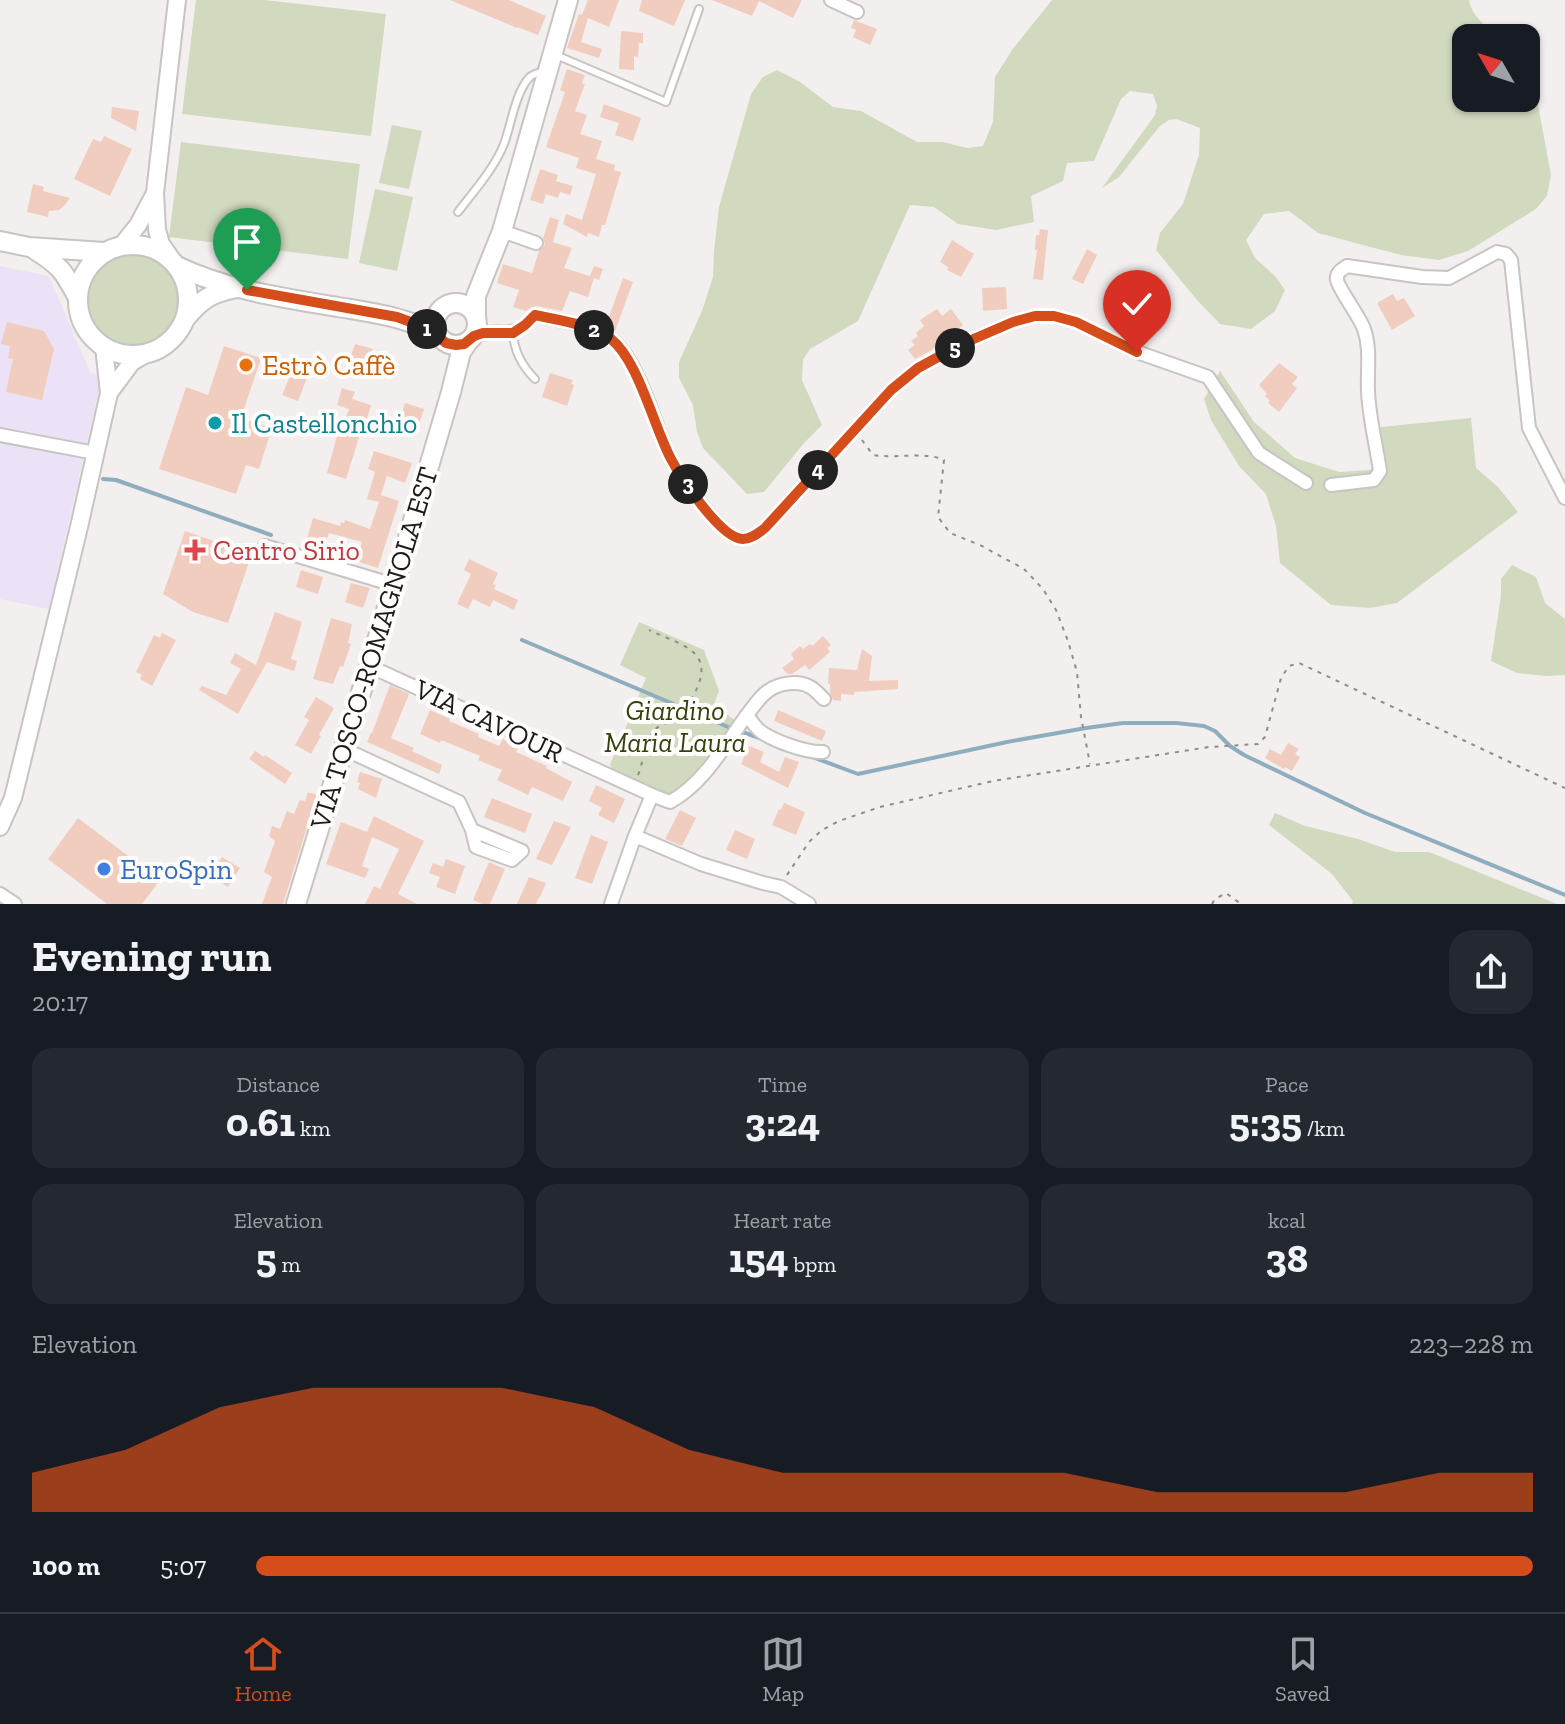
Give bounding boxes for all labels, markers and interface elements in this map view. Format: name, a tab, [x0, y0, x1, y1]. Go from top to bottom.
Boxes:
north arrow	[1452, 24, 1540, 112]
map controls	[1452, 24, 1540, 112]
pin	[213, 208, 281, 290]
icon: arrive	[225, 220, 269, 264]
pin	[1103, 270, 1171, 352]
icon: check	[1115, 282, 1159, 326]
pin: 1	[407, 309, 447, 349]
pin: 2	[574, 310, 614, 350]
text: 1	[423, 315, 431, 342]
text: 2	[588, 316, 600, 343]
pin: 5	[935, 328, 975, 368]
text: 5	[949, 334, 961, 361]
place label: Estrò Caffè	[262, 349, 395, 382]
marker: Estrò Caffè	[237, 356, 255, 374]
place label: Il Castellonchio	[231, 407, 417, 440]
marker: Il Castellonchio	[206, 414, 224, 432]
pin: 4	[798, 450, 838, 490]
text: 4	[812, 456, 824, 483]
street label: VIA TOSCO-ROMAGNOLA EST	[303, 463, 445, 834]
pin: 3	[668, 464, 708, 504]
text: 3	[682, 470, 694, 497]
place label: Centro Sirio	[213, 534, 360, 567]
marker: Centro Sirio	[184, 539, 206, 561]
street label: VIA CAVOUR	[409, 672, 568, 770]
park label: Giardino Maria Laura	[604, 694, 746, 759]
place label: EuroSpin	[120, 853, 232, 886]
marker: EuroSpin	[95, 860, 113, 878]
text: Evening run	[32, 929, 272, 982]
button: share	[1449, 930, 1533, 1014]
text: 20:17	[32, 986, 88, 1018]
text: Distance	[237, 1071, 320, 1098]
text: Time	[758, 1071, 807, 1098]
text: Pace	[1265, 1071, 1309, 1098]
text: 0.61	[226, 1098, 295, 1146]
text: 3:24	[745, 1098, 820, 1146]
text: 5:35	[1229, 1098, 1302, 1146]
text: km	[295, 1115, 330, 1142]
text: /km	[1302, 1115, 1345, 1142]
text: Elevation	[234, 1207, 323, 1234]
text: Heart rate	[734, 1207, 831, 1234]
text: kcal	[1268, 1207, 1306, 1234]
text: 5	[256, 1234, 277, 1282]
text: 154	[729, 1234, 788, 1282]
text: 38	[1265, 1234, 1308, 1282]
text: m	[277, 1251, 301, 1278]
text: bpm	[788, 1251, 836, 1278]
text: Elevation	[32, 1328, 137, 1360]
text: 223–228 m	[1409, 1328, 1533, 1360]
text: 100 m	[32, 1550, 100, 1582]
text: 5:07	[160, 1550, 206, 1582]
tab: Home	[235, 1632, 292, 1707]
tab: Map	[761, 1632, 805, 1707]
tab: Saved	[1275, 1632, 1330, 1707]

